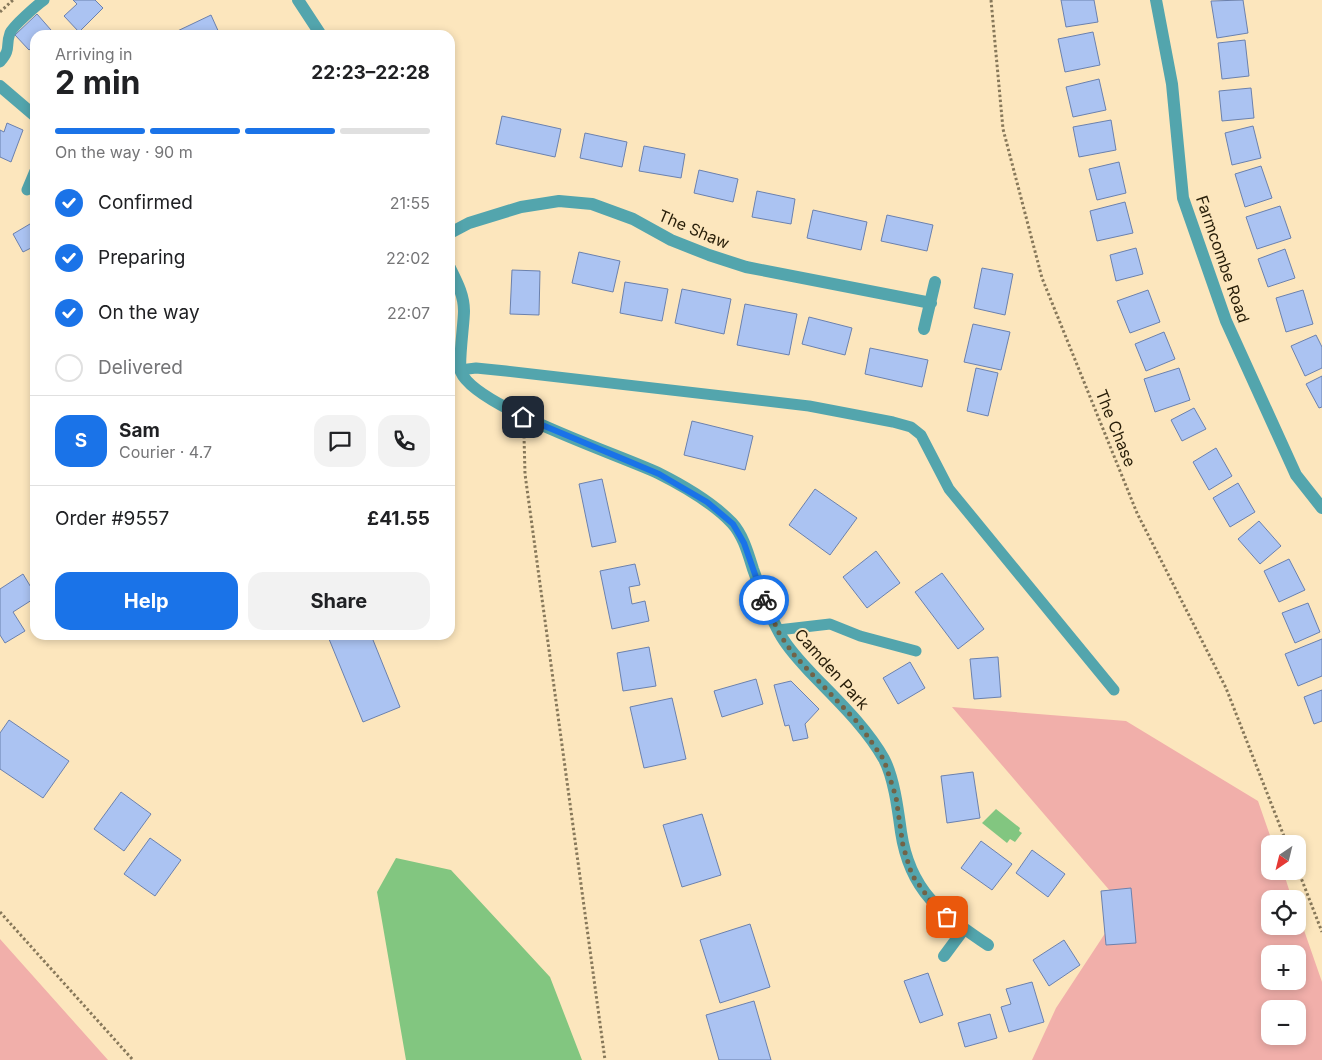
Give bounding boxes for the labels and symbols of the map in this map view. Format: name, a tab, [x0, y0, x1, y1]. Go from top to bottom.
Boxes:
street label: Farmcombe Road	[1192, 193, 1254, 325]
street label: The Shaw	[655, 205, 733, 253]
street label: The Chase	[1091, 386, 1141, 470]
pin	[502, 396, 544, 438]
courier	[739, 575, 789, 625]
street label: Camden Park	[790, 624, 874, 714]
north arrow	[1261, 835, 1306, 880]
pin	[926, 896, 968, 938]

